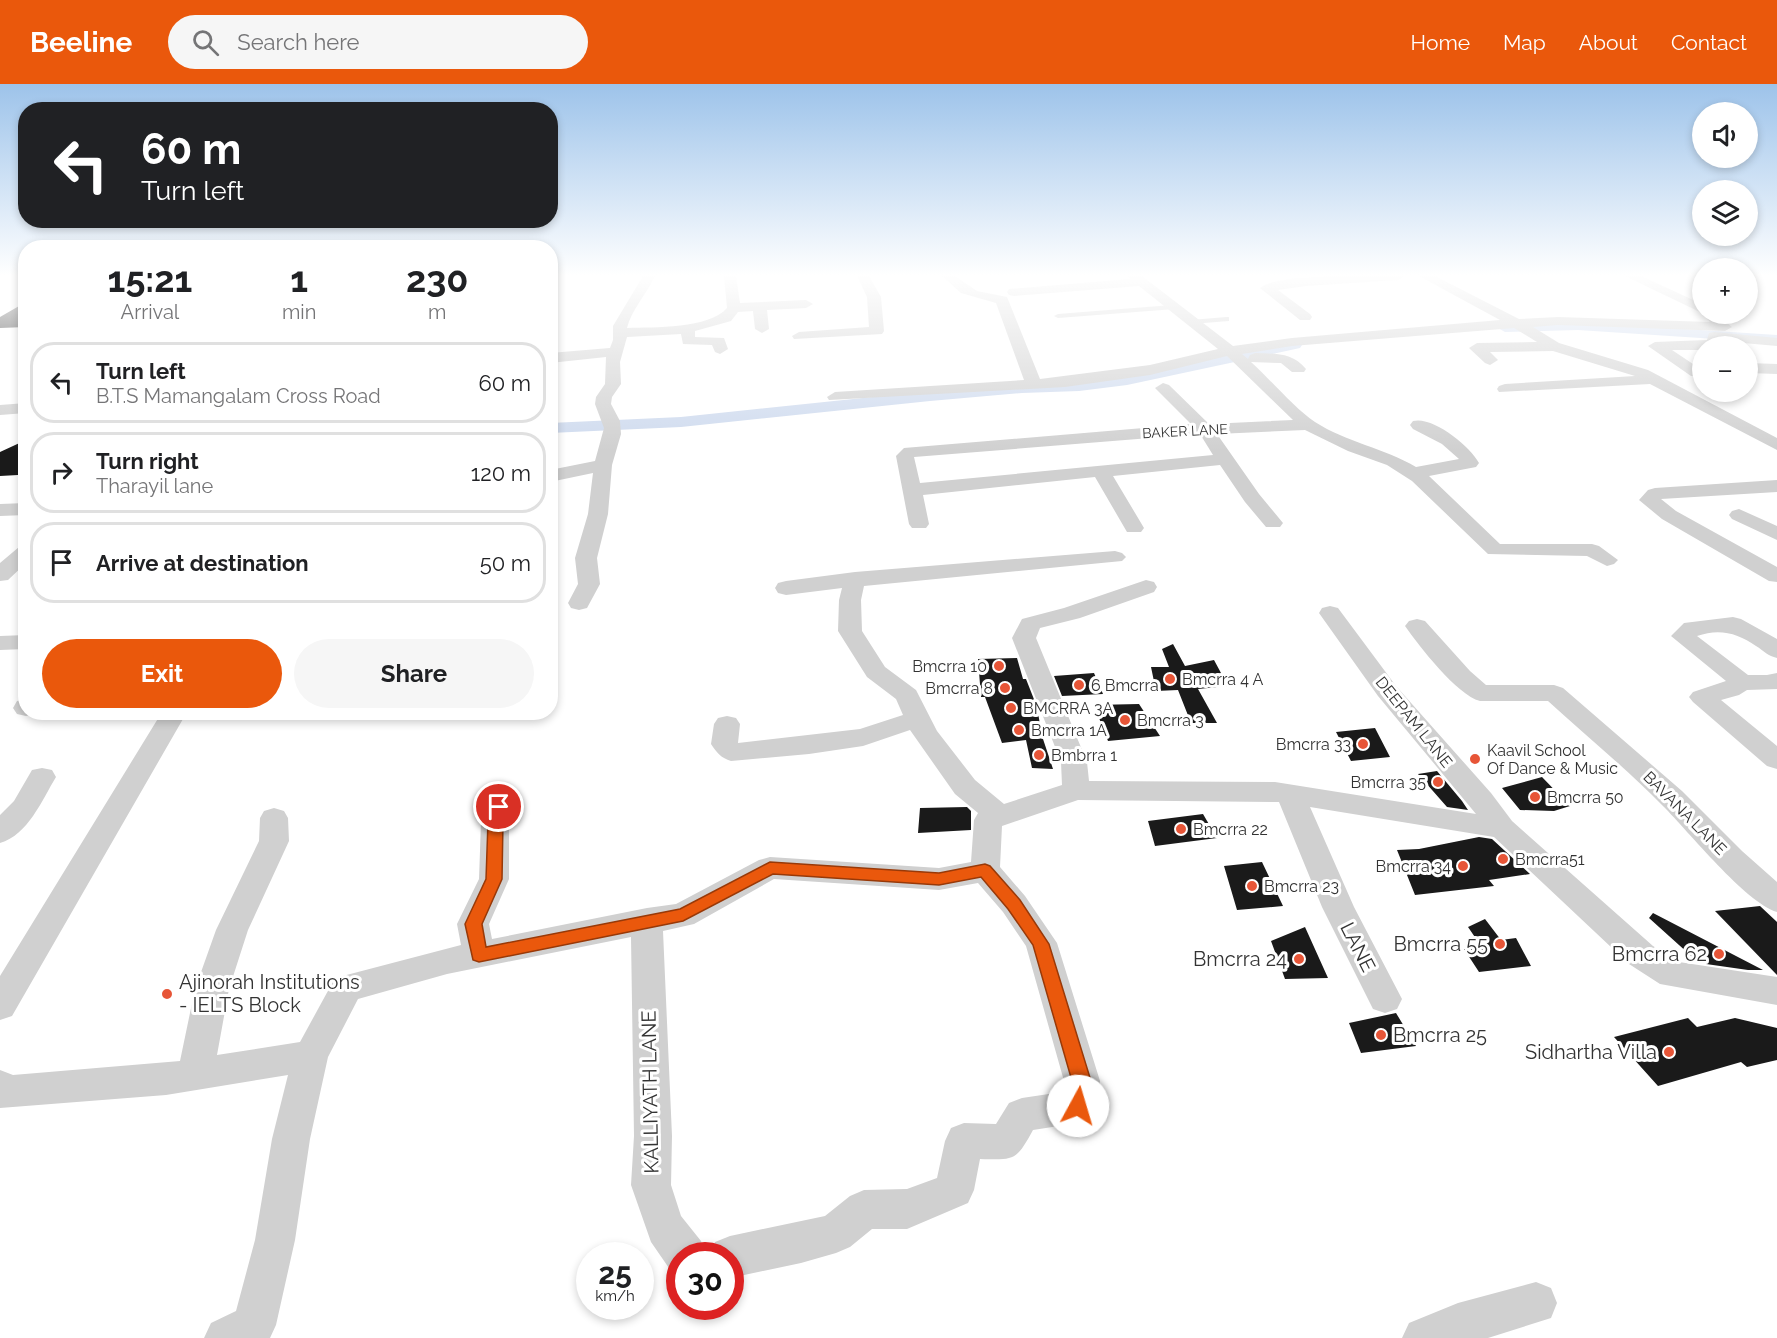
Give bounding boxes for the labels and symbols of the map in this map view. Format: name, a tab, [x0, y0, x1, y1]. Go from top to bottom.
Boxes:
street label: BAKER LANE	[1142, 421, 1228, 441]
place label: Bmcrra 10	[912, 657, 987, 676]
marker: Bmcrra 10	[992, 659, 1006, 673]
place label: Bmcrra 4 A	[1182, 670, 1263, 689]
marker: Bmcrra 4 A	[1163, 672, 1177, 686]
street label: DEEPAM LANE	[1372, 673, 1457, 771]
place label: 6 Bmcrra	[1091, 676, 1159, 695]
marker: 6 Bmcrra	[1072, 678, 1086, 692]
place label: Bmcrra 8	[925, 679, 993, 698]
marker: Bmcrra 8	[998, 681, 1012, 695]
place label: BMCRRA 3A	[1023, 699, 1113, 718]
marker: BMCRRA 3A	[1004, 701, 1018, 715]
place label: Bmcrra 3	[1137, 711, 1204, 730]
marker: Bmcrra 3	[1118, 713, 1132, 727]
place label: Bmcrra 1A	[1031, 721, 1107, 740]
marker: Bmcrra 1A	[1012, 723, 1026, 737]
place label: Bmcrra 33	[1276, 735, 1351, 754]
marker: Bmcrra 33	[1356, 737, 1370, 751]
place label: Kaavil School Of Dance & Music	[1487, 741, 1618, 778]
place label: Bmbrra 1	[1051, 746, 1117, 765]
marker: Bmbrra 1	[1032, 748, 1046, 762]
marker: Kaavil School Of Dance & Music	[1468, 752, 1482, 766]
street label: BAVANA LANE	[1639, 767, 1731, 859]
place label: Bmcrra 35	[1351, 773, 1426, 792]
marker: Bmcrra 35	[1431, 775, 1445, 789]
pin	[473, 781, 524, 832]
place label: Bmcrra 50	[1547, 788, 1624, 807]
marker: Bmcrra 50	[1528, 790, 1542, 804]
place label: Bmcrra 22	[1193, 820, 1268, 839]
marker: Bmcrra 22	[1174, 822, 1188, 836]
place label: Bmcrra51	[1515, 850, 1585, 869]
marker: Bmcrra51	[1496, 852, 1510, 866]
place label: Bmcrra 34	[1376, 857, 1451, 876]
marker: Bmcrra 34	[1456, 859, 1470, 873]
place label: Bmcrra 23	[1264, 877, 1339, 896]
marker: Bmcrra 23	[1245, 879, 1259, 893]
street label: LANE	[1335, 918, 1381, 976]
place label: Bmcrra 55	[1394, 932, 1488, 956]
marker: Bmcrra 55	[1493, 937, 1507, 951]
place label: Bmcrra 62	[1612, 942, 1707, 966]
place label: Bmcrra 24	[1193, 947, 1287, 971]
marker: Bmcrra 62	[1712, 947, 1726, 961]
marker: Bmcrra 24	[1292, 952, 1306, 966]
place label: Ajinorah Institutions - IELTS Block	[179, 970, 360, 1017]
marker: Ajinorah Institutions - IELTS Block	[160, 987, 174, 1001]
street label: KALLIYATH LANE	[637, 1010, 663, 1174]
place label: Bmcrra 25	[1393, 1023, 1487, 1047]
marker: Bmcrra 25	[1374, 1028, 1388, 1042]
place label: Sidhartha Villa	[1525, 1040, 1657, 1064]
marker: Sidhartha Villa	[1662, 1045, 1676, 1059]
position arrow	[1046, 1074, 1110, 1138]
speed limit sign: 30	[666, 1242, 744, 1320]

